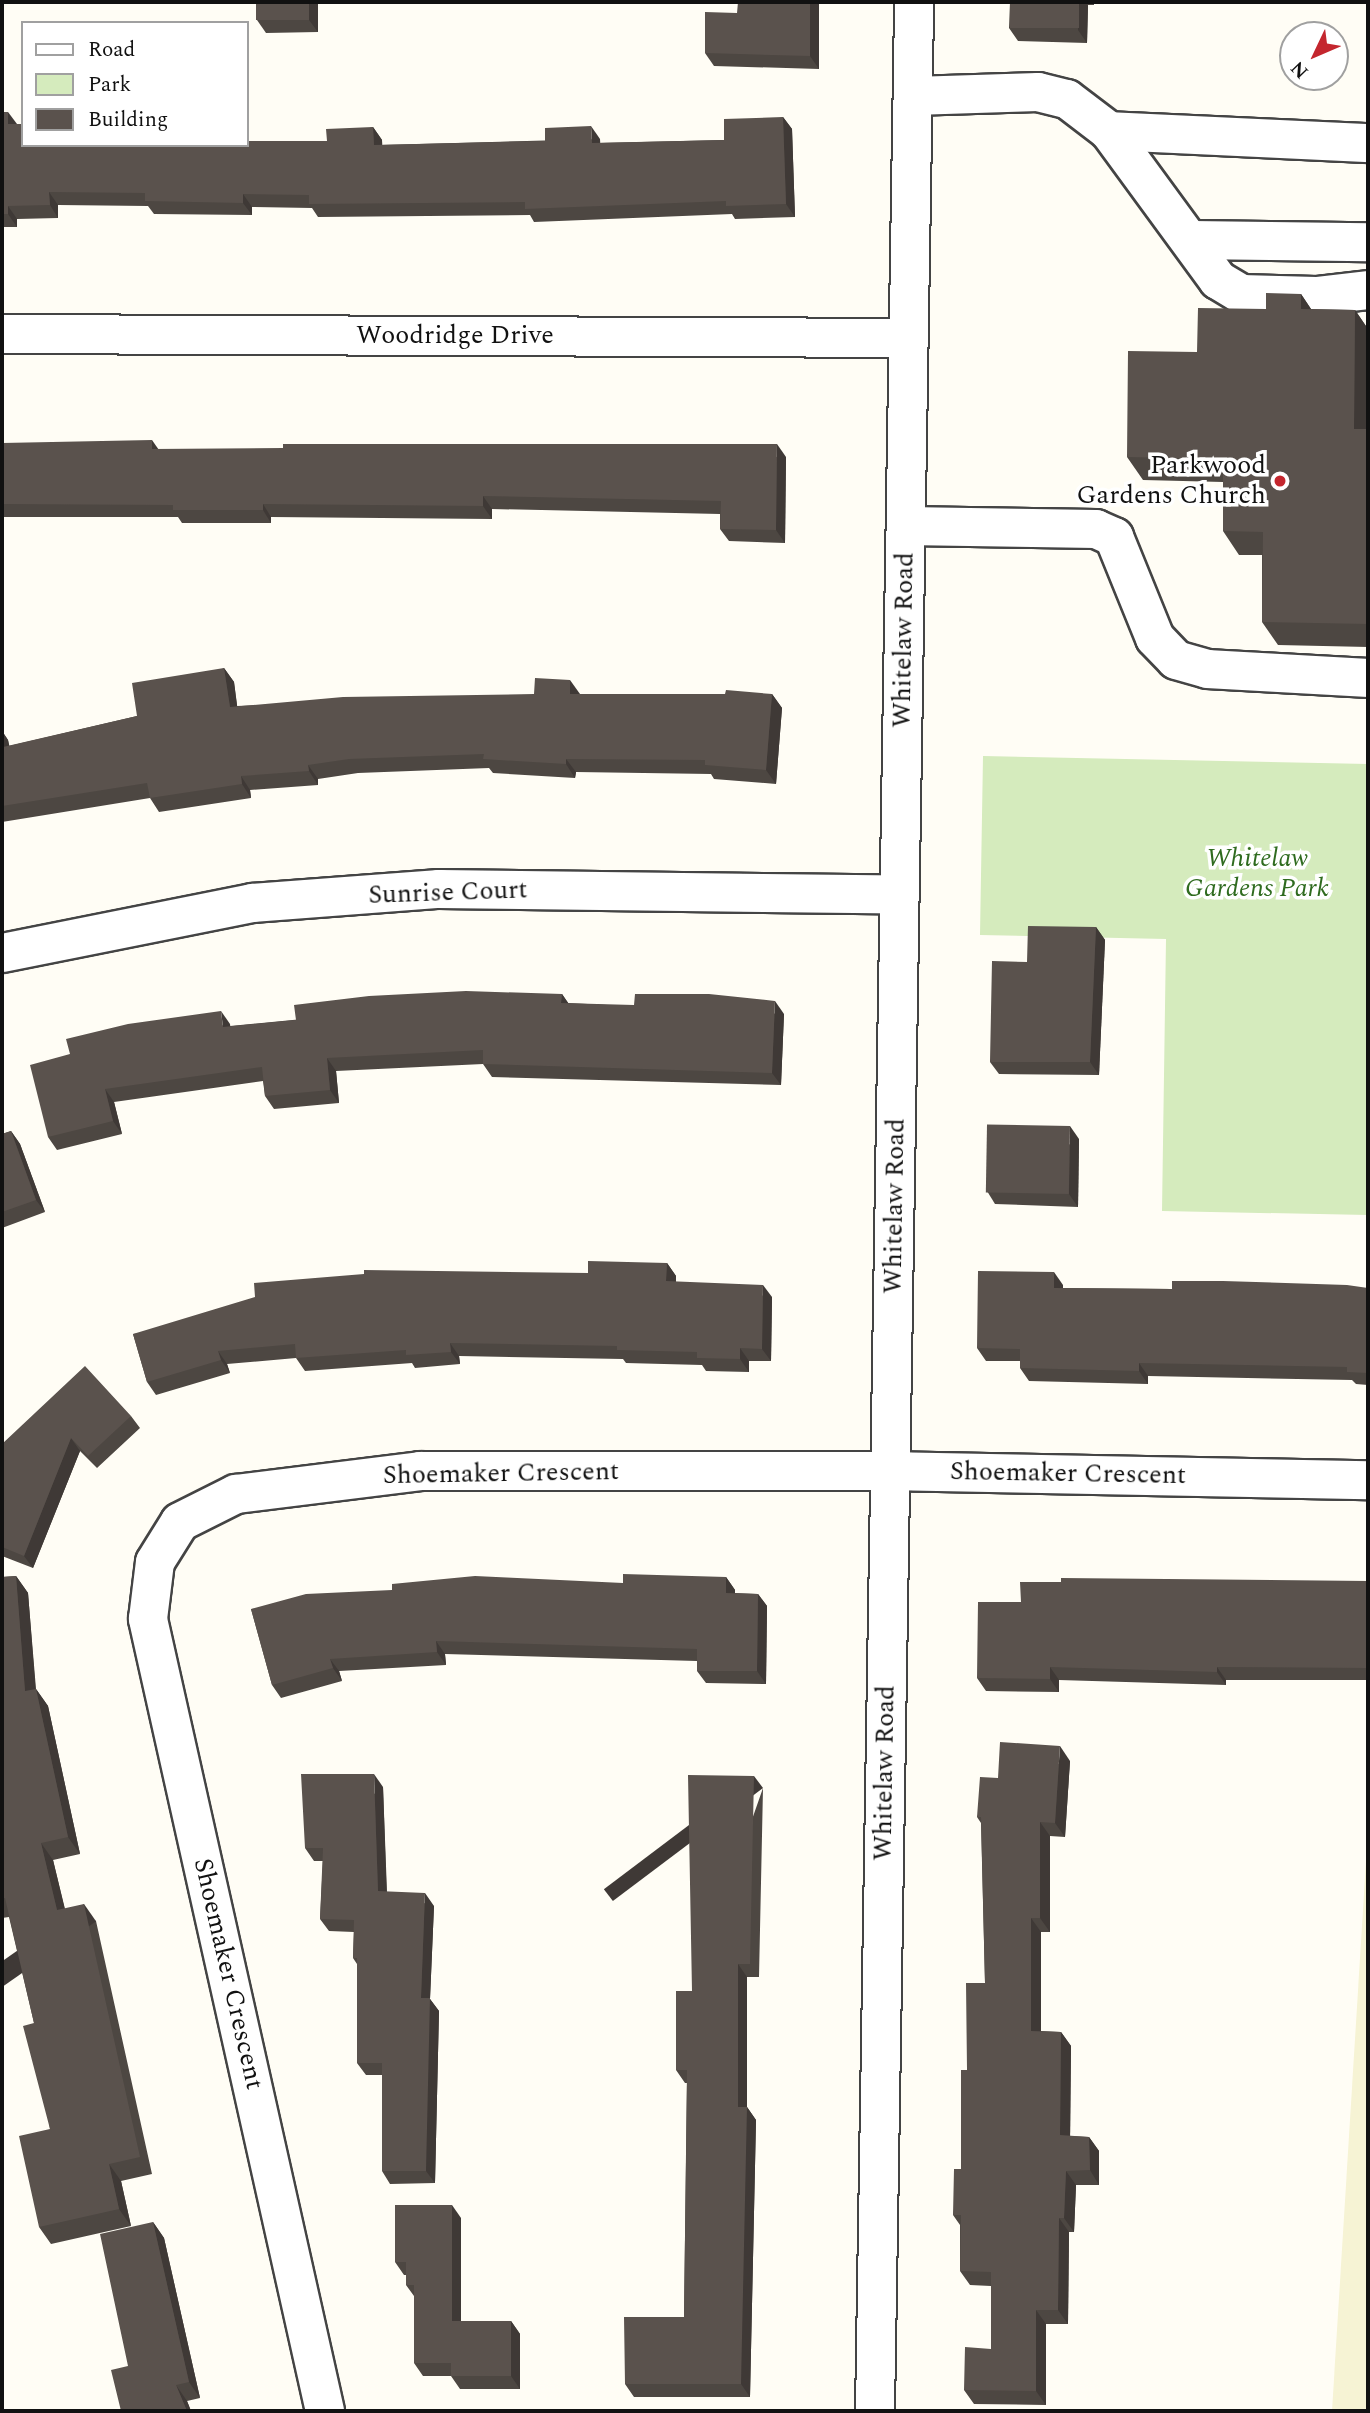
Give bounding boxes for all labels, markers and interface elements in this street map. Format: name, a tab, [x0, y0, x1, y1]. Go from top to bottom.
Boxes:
legend	[21, 21, 248, 147]
north arrow	[1279, 21, 1349, 91]
text: Road	[88, 34, 135, 66]
text: N	[1284, 54, 1316, 85]
text: Park	[88, 69, 131, 101]
text: Building	[88, 104, 168, 136]
street label: Woodridge Drive	[356, 320, 554, 352]
place label: Parkwood Gardens Church	[1077, 450, 1266, 512]
marker: Parkwood Gardens Church	[1272, 473, 1288, 489]
street label: Whitelaw Road	[887, 552, 921, 728]
park label: Whitelaw Gardens Park	[1185, 843, 1329, 904]
street label: Sunrise Court	[368, 875, 528, 911]
street label: Whitelaw Road	[878, 1118, 912, 1294]
street label: Shoemaker Crescent	[383, 1456, 619, 1492]
street label: Shoemaker Crescent	[950, 1456, 1186, 1492]
street label: Whitelaw Road	[868, 1685, 902, 1861]
street label: Shoemaker Crescent	[186, 1855, 270, 2093]

